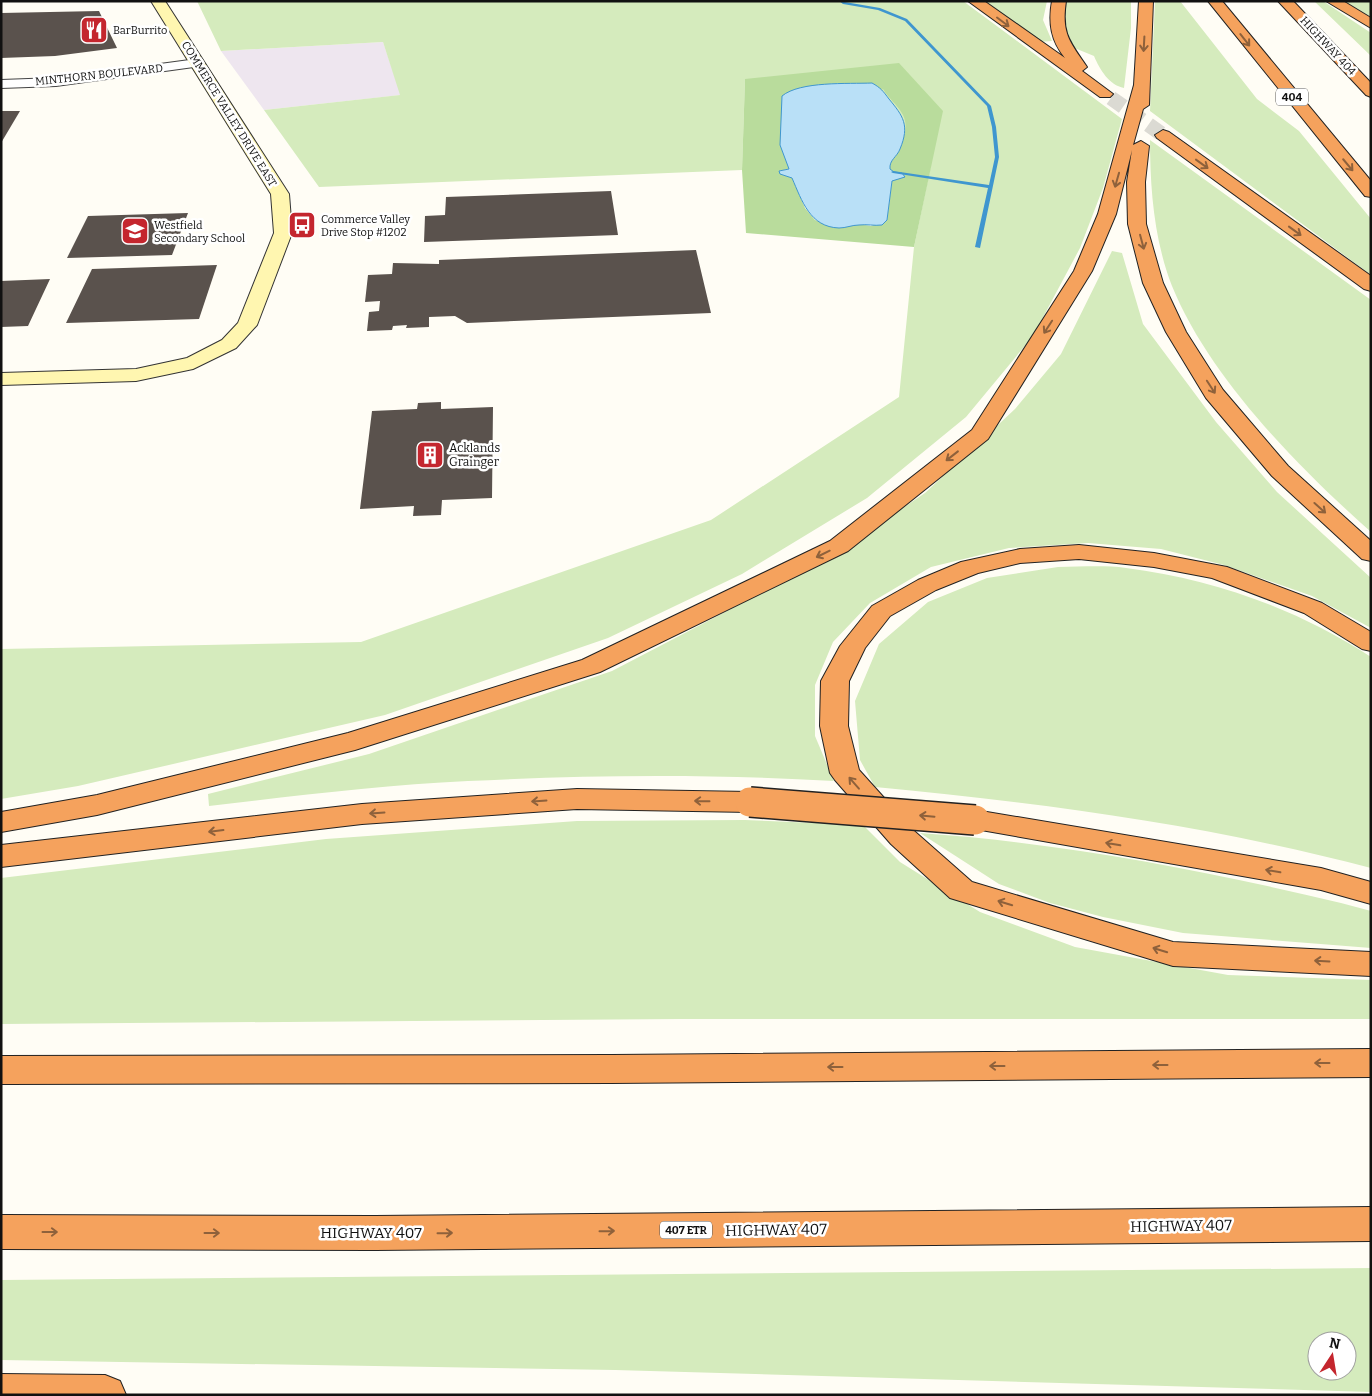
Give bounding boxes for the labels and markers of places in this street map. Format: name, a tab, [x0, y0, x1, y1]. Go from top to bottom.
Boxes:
restaurant icon: BarBurrito	[79, 15, 109, 45]
place label: BarBurrito	[113, 24, 167, 37]
bus stop icon: Commerce Valley Drive Stop #1202	[287, 210, 317, 240]
place label: Commerce Valley Drive Stop #1202	[321, 213, 410, 239]
school or university icon: Westfield Secondary School	[120, 216, 150, 246]
place label: Westfield Secondary School	[154, 219, 245, 245]
building icon: Acklands Grainger	[415, 440, 445, 470]
place label: Acklands Grainger	[449, 441, 500, 469]

